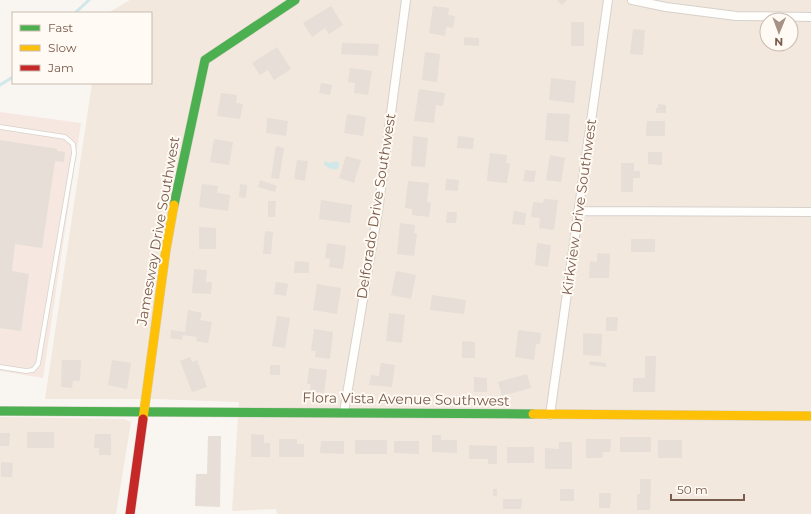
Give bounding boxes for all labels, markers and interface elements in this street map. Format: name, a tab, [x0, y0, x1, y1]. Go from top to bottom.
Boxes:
legend	[12, 12, 152, 84]
north arrow	[759, 12, 799, 52]
text: Fast	[48, 20, 73, 35]
text: N	[774, 35, 783, 49]
text: Slow	[48, 40, 77, 55]
text: Jam	[47, 60, 74, 75]
street label: Delforado Drive Southwest	[352, 112, 400, 300]
street label: Kirkview Drive Southwest	[558, 117, 600, 296]
street label: Jamesway Drive Southwest	[132, 135, 184, 328]
street label: Flora Vista Avenue Southwest	[302, 388, 510, 410]
scale bar	[671, 476, 744, 502]
text: 50 m	[677, 482, 708, 497]

